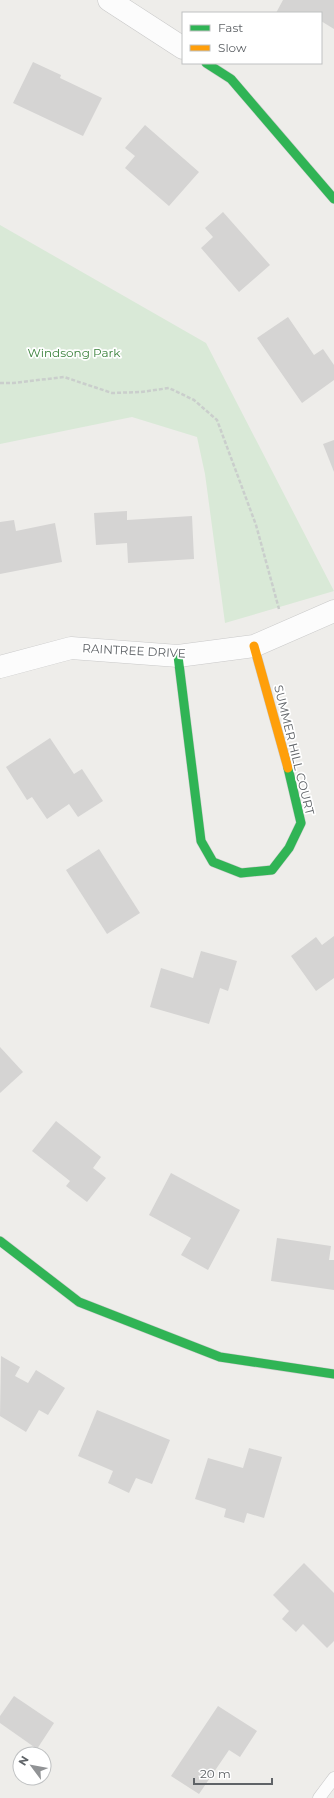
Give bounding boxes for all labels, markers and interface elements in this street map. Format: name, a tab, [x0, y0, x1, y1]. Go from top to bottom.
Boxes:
legend	[182, 12, 322, 64]
text: Fast	[218, 20, 243, 35]
text: Slow	[218, 40, 247, 55]
park label: Windsong Park	[28, 345, 121, 360]
street label: RAINTREE DRIVE	[82, 640, 186, 661]
street label: SUMMER HILL COURT	[271, 683, 318, 817]
north arrow	[12, 1746, 52, 1786]
text: N	[15, 1753, 32, 1768]
scale bar	[194, 1760, 272, 1786]
text: 20 m	[200, 1766, 231, 1781]

